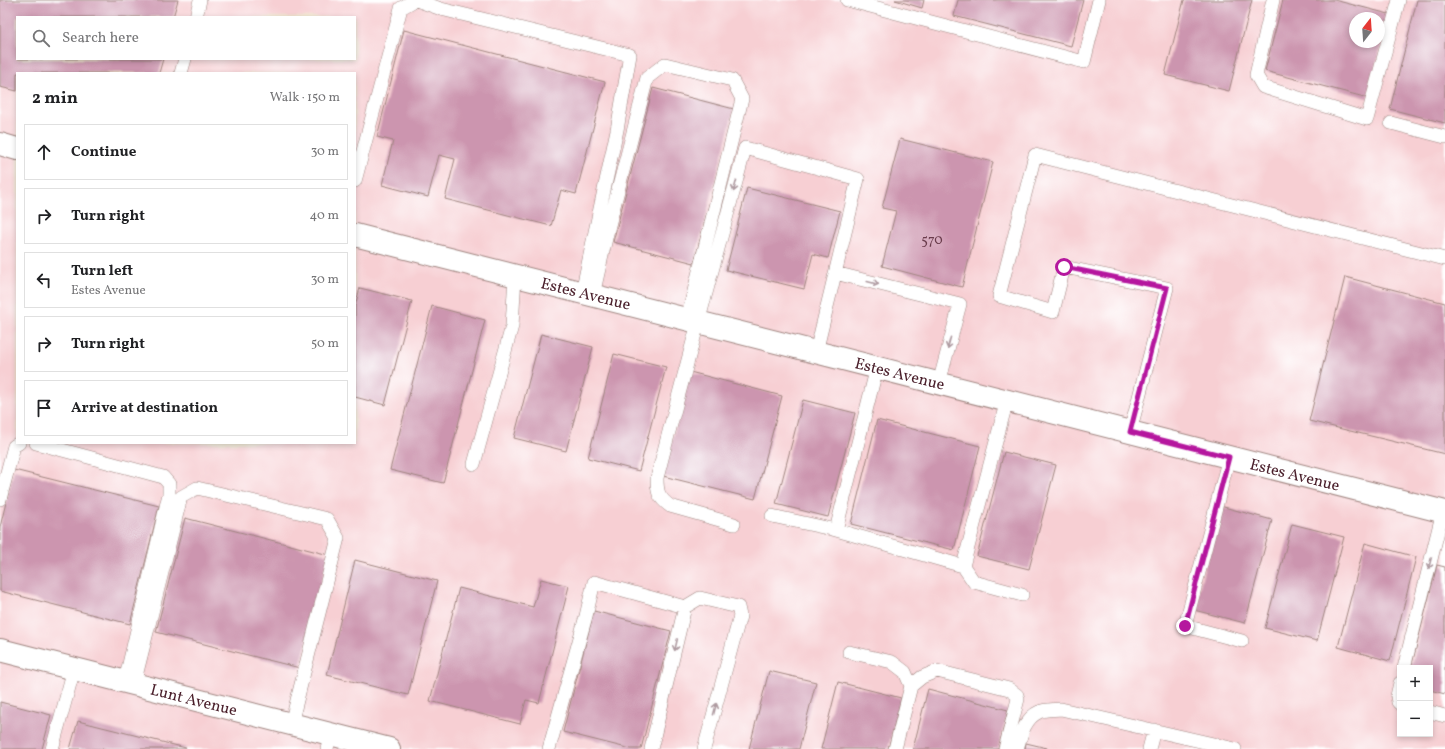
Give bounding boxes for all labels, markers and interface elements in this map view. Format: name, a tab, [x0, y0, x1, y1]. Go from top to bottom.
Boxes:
north arrow	[1349, 12, 1385, 48]
search box	[16, 16, 356, 60]
icon: search	[30, 27, 52, 49]
text: Search here	[62, 28, 139, 49]
text: 2 min	[32, 87, 78, 110]
text: Walk · 150 m	[270, 89, 340, 107]
icon: ahead	[33, 141, 55, 163]
text: Continue	[71, 142, 136, 163]
text: 30 m	[311, 143, 339, 161]
one-way arrow	[731, 179, 739, 192]
icon: right	[33, 205, 55, 227]
text: Turn right	[71, 206, 145, 227]
text: 40 m	[310, 207, 339, 225]
house number: 570	[921, 231, 943, 250]
route start	[1055, 258, 1073, 276]
text: Turn left	[71, 261, 133, 282]
icon: left	[33, 269, 55, 291]
text: 30 m	[311, 271, 339, 289]
street label: Estes Avenue	[538, 273, 633, 317]
one-way arrow	[866, 279, 879, 287]
text: Estes Avenue	[71, 282, 146, 300]
icon: right	[33, 333, 55, 355]
text: Turn right	[71, 334, 145, 355]
text: 50 m	[311, 335, 339, 353]
one-way arrow	[945, 337, 952, 350]
street label: Estes Avenue	[852, 353, 947, 397]
icon: arrive	[33, 397, 55, 419]
text: Arrive at destination	[71, 398, 218, 419]
street label: Estes Avenue	[1247, 454, 1342, 498]
one-way arrow	[1426, 556, 1433, 569]
route end	[1176, 617, 1194, 635]
one-way arrow	[672, 638, 680, 651]
map controls	[1397, 665, 1433, 737]
button: +	[1397, 665, 1433, 701]
street label: Lunt Avenue	[148, 680, 239, 722]
button: −	[1397, 701, 1433, 737]
one-way arrow	[712, 702, 719, 715]

